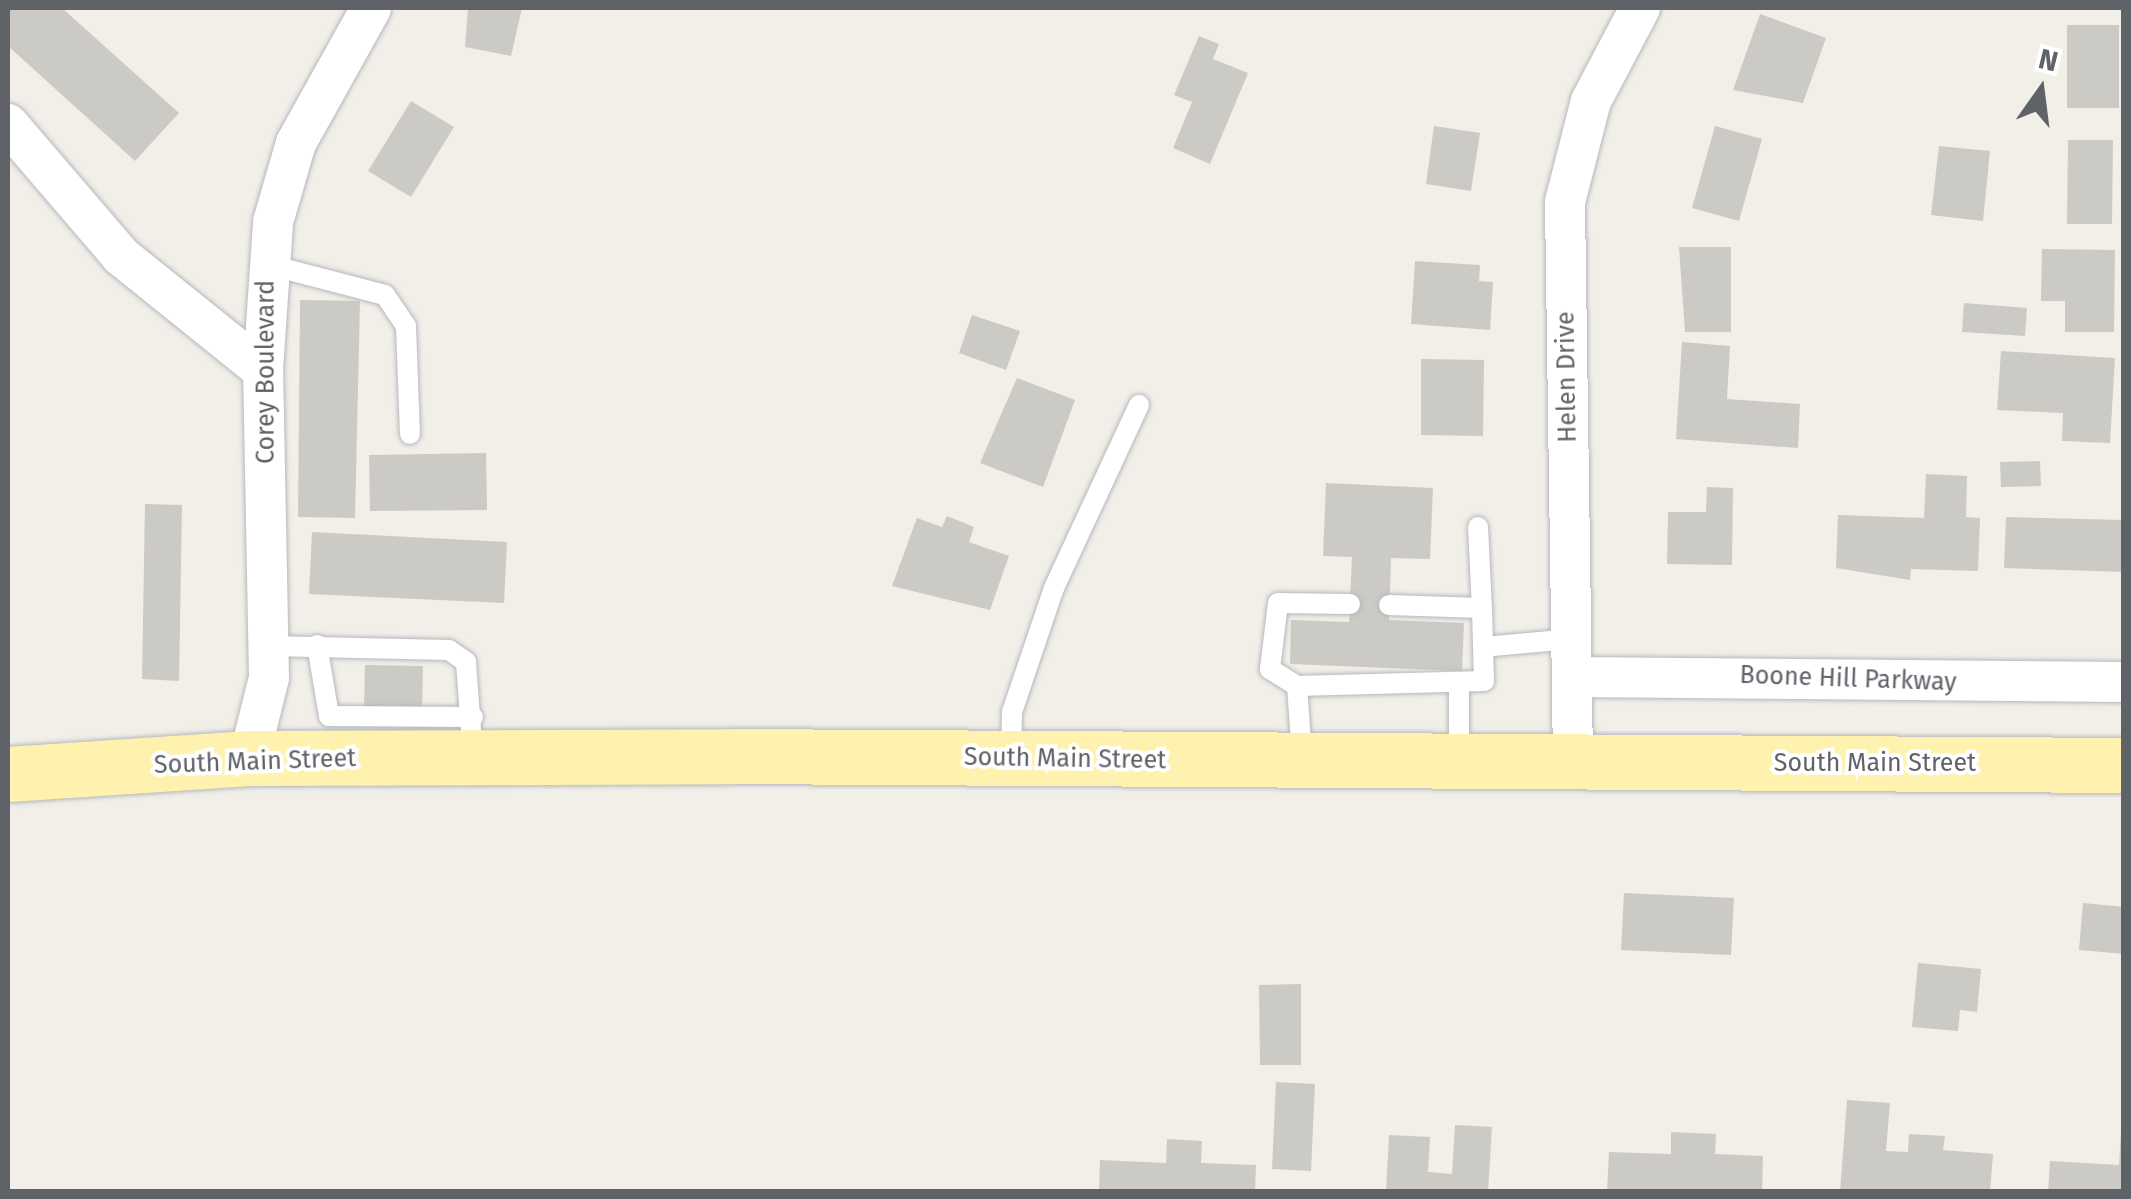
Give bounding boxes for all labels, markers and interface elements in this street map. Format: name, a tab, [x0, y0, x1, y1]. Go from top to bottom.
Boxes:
north arrow	[1991, 40, 2091, 140]
text: N	[2035, 42, 2061, 79]
street label: Corey Boulevard	[251, 280, 281, 464]
street label: Helen Drive	[1551, 311, 1583, 443]
street label: Boone Hill Parkway	[1739, 660, 1957, 698]
street label: South Main Street	[964, 742, 1166, 776]
street label: South Main Street	[153, 743, 357, 781]
street label: South Main Street	[1774, 748, 1976, 778]

